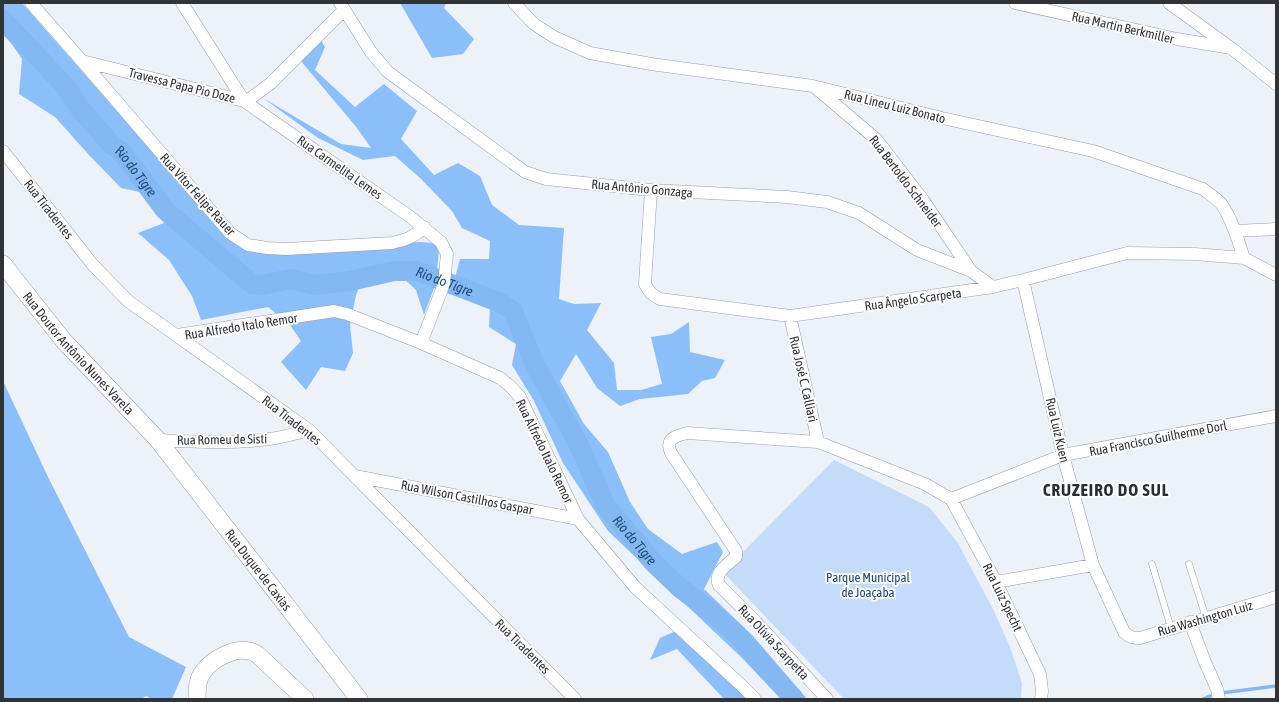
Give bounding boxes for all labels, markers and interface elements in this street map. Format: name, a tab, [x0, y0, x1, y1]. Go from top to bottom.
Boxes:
street label: Rua Martin Berkmiller	[1070, 8, 1176, 47]
street label: Travessa Papa Pio Doze	[127, 65, 237, 106]
street label: Rua Lineu Luiz Bonato	[843, 87, 947, 126]
street label: Rua Carmelita Lemes	[294, 132, 385, 203]
street label: Rua Bertoldo Schneider	[866, 132, 945, 230]
water label: Rio do Tigre	[113, 142, 160, 200]
street label: Rua Vitor Felipe Rauer	[157, 150, 238, 238]
street label: Rua Tiradentes	[21, 177, 77, 242]
street label: Rua Antônio Gonzaga	[591, 177, 693, 200]
water label: Rio do Tigre	[414, 263, 475, 300]
street label: Rua Ângelo Scarpeta	[864, 285, 963, 314]
street label: Rua Doutor Antônio Nunes Varela	[20, 289, 137, 418]
street label: Rua Alfredo Italo Remor	[184, 310, 299, 343]
street label: Rua José C. Calliari	[786, 335, 821, 424]
street label: Rua Tiradentes	[259, 393, 325, 448]
street label: Rua Luiz Kuen	[1043, 396, 1072, 464]
street label: Rua Alfredo Italo Remor	[513, 397, 576, 506]
street label: Rua Francisco Guilherme Dorl	[1088, 418, 1229, 459]
street label: Rua Romeu de Sisti	[177, 431, 267, 448]
street label: Rua Wilson Castilhos Gaspar	[400, 477, 534, 518]
district label: CRUZEIRO DO SUL	[1043, 480, 1169, 500]
water label: Rio do Tigre	[609, 512, 660, 568]
street label: Rua Duque de Caxias	[222, 526, 295, 614]
street label: Rua Luiz Specht	[980, 561, 1026, 634]
park label: Parque Municipal de Joaçaba	[826, 570, 910, 600]
street label: Rua Washington Luiz	[1156, 598, 1255, 639]
street label: Rua Olívia Scarpetta	[735, 602, 812, 683]
street label: Rua Tiradentes	[492, 616, 553, 677]

